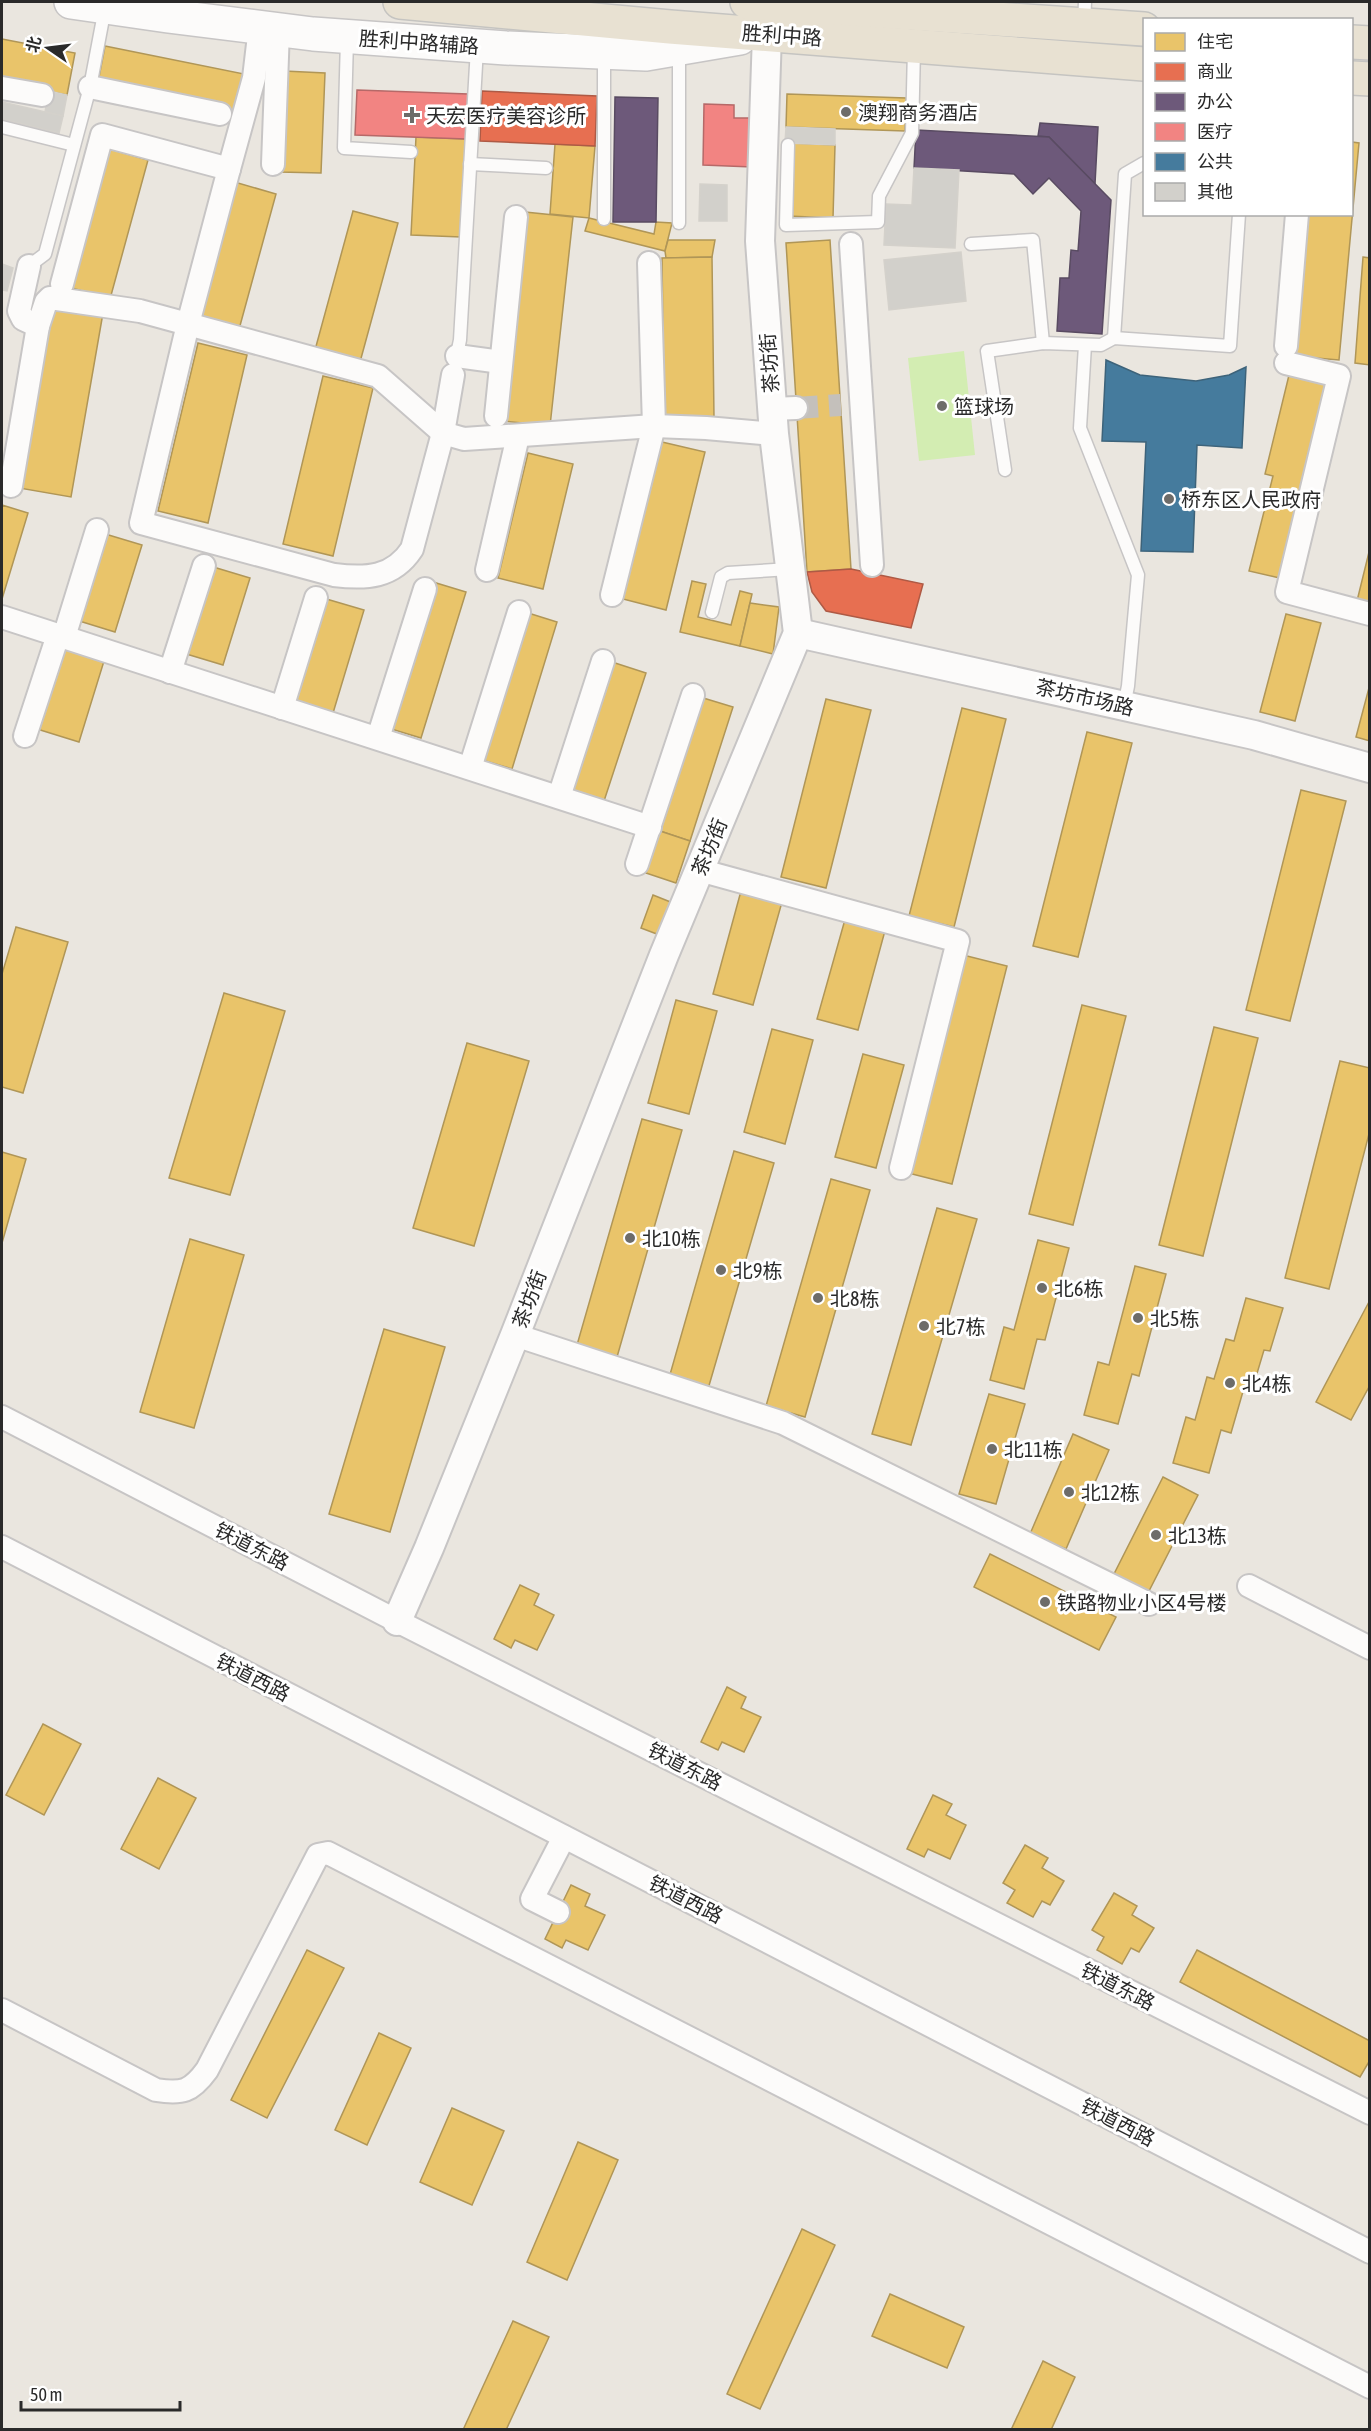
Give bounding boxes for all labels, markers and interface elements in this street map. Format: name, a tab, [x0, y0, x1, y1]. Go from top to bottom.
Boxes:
north arrow	[18, 18, 78, 78]
legend	[1143, 18, 1353, 216]
street label: 胜利中路	[741, 21, 823, 49]
street label: 胜利中路辅路	[358, 26, 480, 58]
text: 住宅	[1197, 31, 1233, 52]
text: 北	[23, 34, 44, 54]
text: 商业	[1197, 61, 1233, 82]
text: 办公	[1197, 91, 1233, 112]
place label: 澳翔商务酒店	[858, 101, 978, 124]
place label: 天宏医疗美容诊所	[426, 104, 586, 127]
marker: 澳翔商务酒店	[839, 105, 853, 119]
marker: 天宏医疗美容诊所	[403, 106, 421, 124]
text: 医疗	[1197, 121, 1233, 142]
text: 公共	[1197, 151, 1233, 172]
text: 其他	[1197, 181, 1233, 202]
street label: 茶坊街	[755, 332, 783, 394]
place label: 篮球场	[954, 395, 1014, 418]
marker: 篮球场	[935, 399, 949, 413]
place label: 桥东区人民政府	[1181, 488, 1321, 511]
marker: 桥东区人民政府	[1162, 492, 1176, 506]
street label: 茶坊市场路	[1034, 675, 1136, 719]
street label: 茶坊街	[687, 815, 731, 879]
place label: 北10栋	[642, 1227, 701, 1250]
marker: 北10栋	[623, 1231, 637, 1245]
place label: 北9栋	[733, 1259, 782, 1282]
marker: 北9栋	[714, 1263, 728, 1277]
street label: 茶坊街	[508, 1267, 550, 1331]
place label: 北6栋	[1054, 1277, 1103, 1300]
marker: 北6栋	[1035, 1281, 1049, 1295]
place label: 北8栋	[830, 1287, 879, 1310]
marker: 北8栋	[811, 1291, 825, 1305]
place label: 北5栋	[1150, 1307, 1199, 1330]
marker: 北5栋	[1131, 1311, 1145, 1325]
place label: 北7栋	[936, 1315, 985, 1338]
marker: 北7栋	[917, 1319, 931, 1333]
place label: 北4栋	[1242, 1372, 1291, 1395]
marker: 北4栋	[1223, 1376, 1237, 1390]
place label: 北11栋	[1004, 1438, 1063, 1461]
marker: 北11栋	[985, 1442, 999, 1456]
place label: 北12栋	[1081, 1481, 1140, 1504]
marker: 北12栋	[1062, 1485, 1076, 1499]
street label: 铁道东路	[211, 1518, 293, 1574]
place label: 北13栋	[1168, 1524, 1227, 1547]
marker: 北13栋	[1149, 1528, 1163, 1542]
place label: 铁路物业小区4号楼	[1057, 1591, 1226, 1614]
marker: 铁路物业小区4号楼	[1038, 1595, 1052, 1609]
street label: 铁道西路	[212, 1649, 294, 1705]
street label: 铁道东路	[644, 1738, 726, 1794]
street label: 铁道西路	[645, 1871, 727, 1927]
street label: 铁道东路	[1077, 1958, 1159, 2014]
street label: 铁道西路	[1077, 2094, 1159, 2150]
scale bar	[21, 2374, 180, 2412]
text: 50 m	[30, 2384, 62, 2405]

